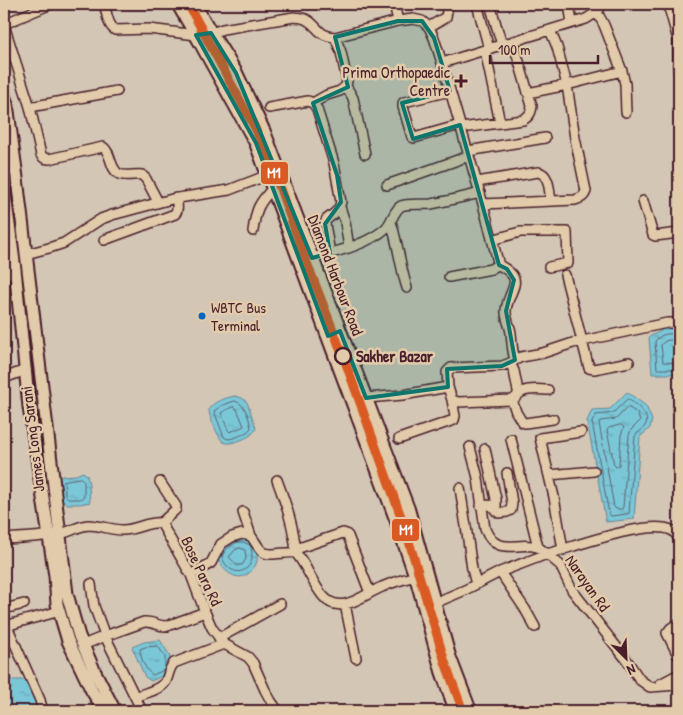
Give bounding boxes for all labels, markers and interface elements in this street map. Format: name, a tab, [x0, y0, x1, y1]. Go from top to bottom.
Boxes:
scale bar	[490, 32, 598, 64]
text: 100 m	[498, 39, 531, 60]
place label: Prima Orthopaedic Centre	[342, 61, 451, 101]
marker: Prima Orthopaedic Centre	[454, 74, 468, 88]
line badge: M1	[260, 161, 289, 185]
text: M1	[267, 163, 281, 182]
street label: Diamond Harbour Road	[303, 212, 369, 338]
place label: WBTC Bus Terminal	[211, 297, 266, 336]
marker: WBTC Bus Terminal	[197, 311, 207, 321]
place label: Sakher Bazar	[356, 345, 434, 367]
marker: Sakher Bazar	[334, 347, 352, 365]
street label: James Long Sarani	[15, 385, 49, 493]
line badge: M1	[391, 518, 420, 542]
text: M1	[399, 520, 413, 539]
street label: Bose Para Rd	[176, 533, 228, 609]
street label: Narayan Rd	[560, 550, 616, 616]
north arrow	[600, 632, 650, 682]
text: N	[624, 660, 639, 681]

